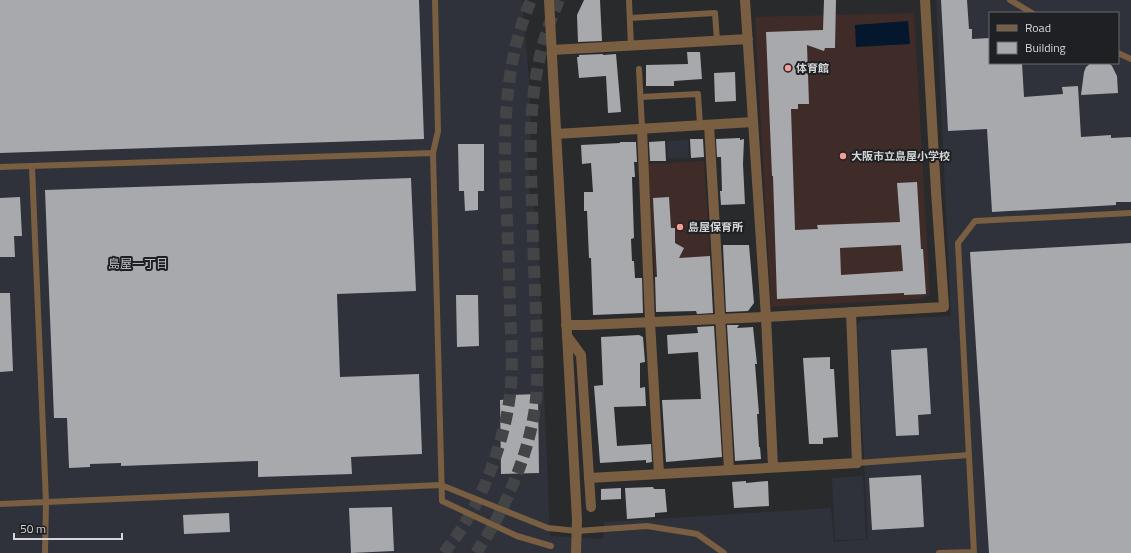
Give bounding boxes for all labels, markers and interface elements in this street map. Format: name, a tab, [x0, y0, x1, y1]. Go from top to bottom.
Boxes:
legend	[989, 12, 1119, 64]
text: Road	[1025, 18, 1051, 37]
text: Building	[1025, 38, 1066, 57]
place label: 体育館	[796, 60, 829, 76]
marker: 体育館	[783, 63, 793, 73]
place label: 大阪市立島屋小学校	[851, 148, 950, 164]
marker: 大阪市立島屋小学校	[838, 151, 848, 161]
place label: 島屋保育所	[688, 219, 743, 235]
marker: 島屋保育所	[675, 222, 685, 232]
district label: 島屋一丁目	[108, 254, 168, 273]
scale bar	[14, 515, 122, 541]
text: 50 m	[20, 519, 46, 538]

